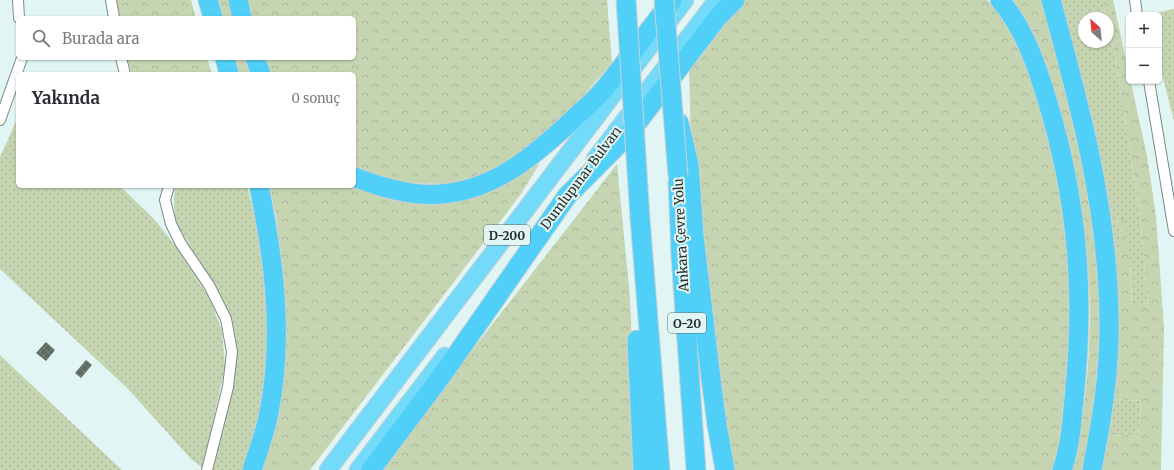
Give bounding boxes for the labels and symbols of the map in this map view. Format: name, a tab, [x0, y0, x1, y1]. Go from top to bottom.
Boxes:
north arrow	[1078, 12, 1114, 48]
street label: Dumlupınar Bulvarı	[537, 123, 625, 233]
street label: Ankara Çevre Yolu	[670, 178, 693, 293]
road number: D-200	[484, 225, 530, 245]
road number: O-20	[668, 313, 706, 333]

